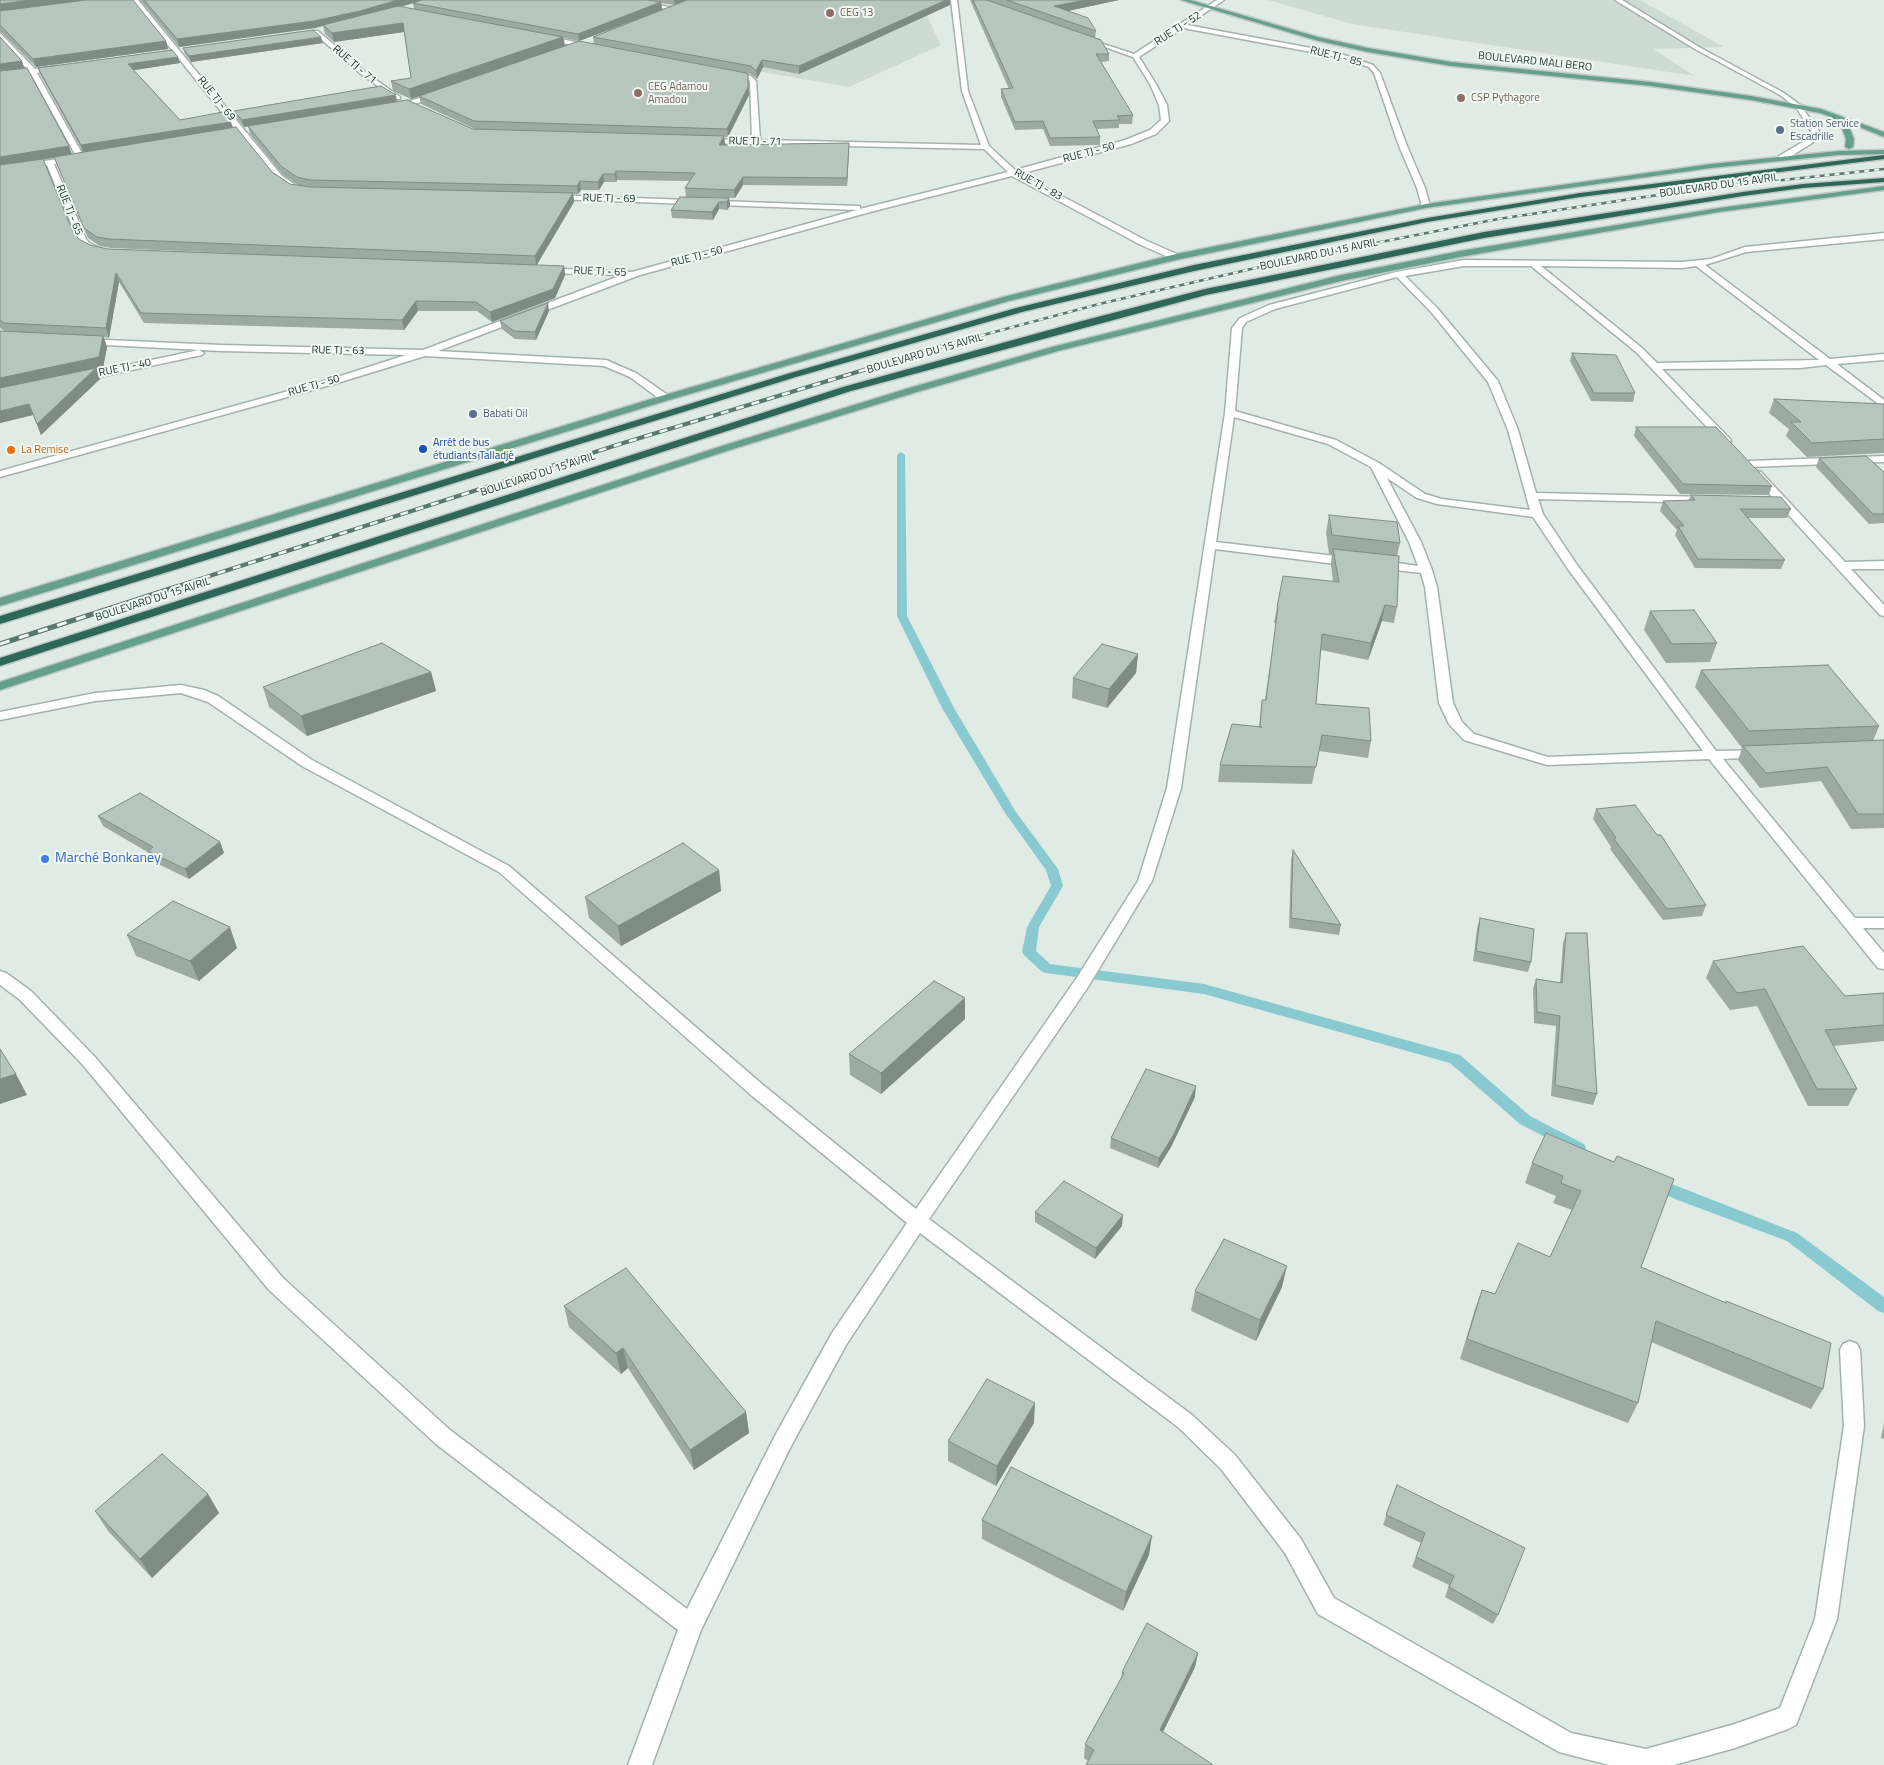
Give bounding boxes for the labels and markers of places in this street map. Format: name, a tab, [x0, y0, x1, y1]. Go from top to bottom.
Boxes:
place label: CEG 13	[840, 6, 873, 20]
marker: CEG 13	[824, 7, 836, 19]
place label: CEG Adamou Amadou	[648, 80, 708, 106]
marker: CEG Adamou Amadou	[632, 87, 644, 99]
place label: CSP Pythagore	[1471, 91, 1540, 105]
marker: CSP Pythagore	[1455, 92, 1467, 104]
place label: Station Service Escadrille	[1790, 117, 1859, 143]
marker: Station Service Escadrille	[1774, 124, 1786, 136]
place label: Babati Oil	[483, 407, 527, 421]
marker: Babati Oil	[467, 408, 479, 420]
place label: Arrêt de bus étudiants Talladjé	[433, 436, 514, 462]
place label: La Remise	[21, 443, 69, 457]
marker: Arrêt de bus étudiants Talladjé	[417, 443, 429, 455]
marker: La Remise	[5, 444, 17, 456]
place label: Marché Bonkaney	[55, 851, 161, 867]
marker: Marché Bonkaney	[39, 853, 51, 865]

